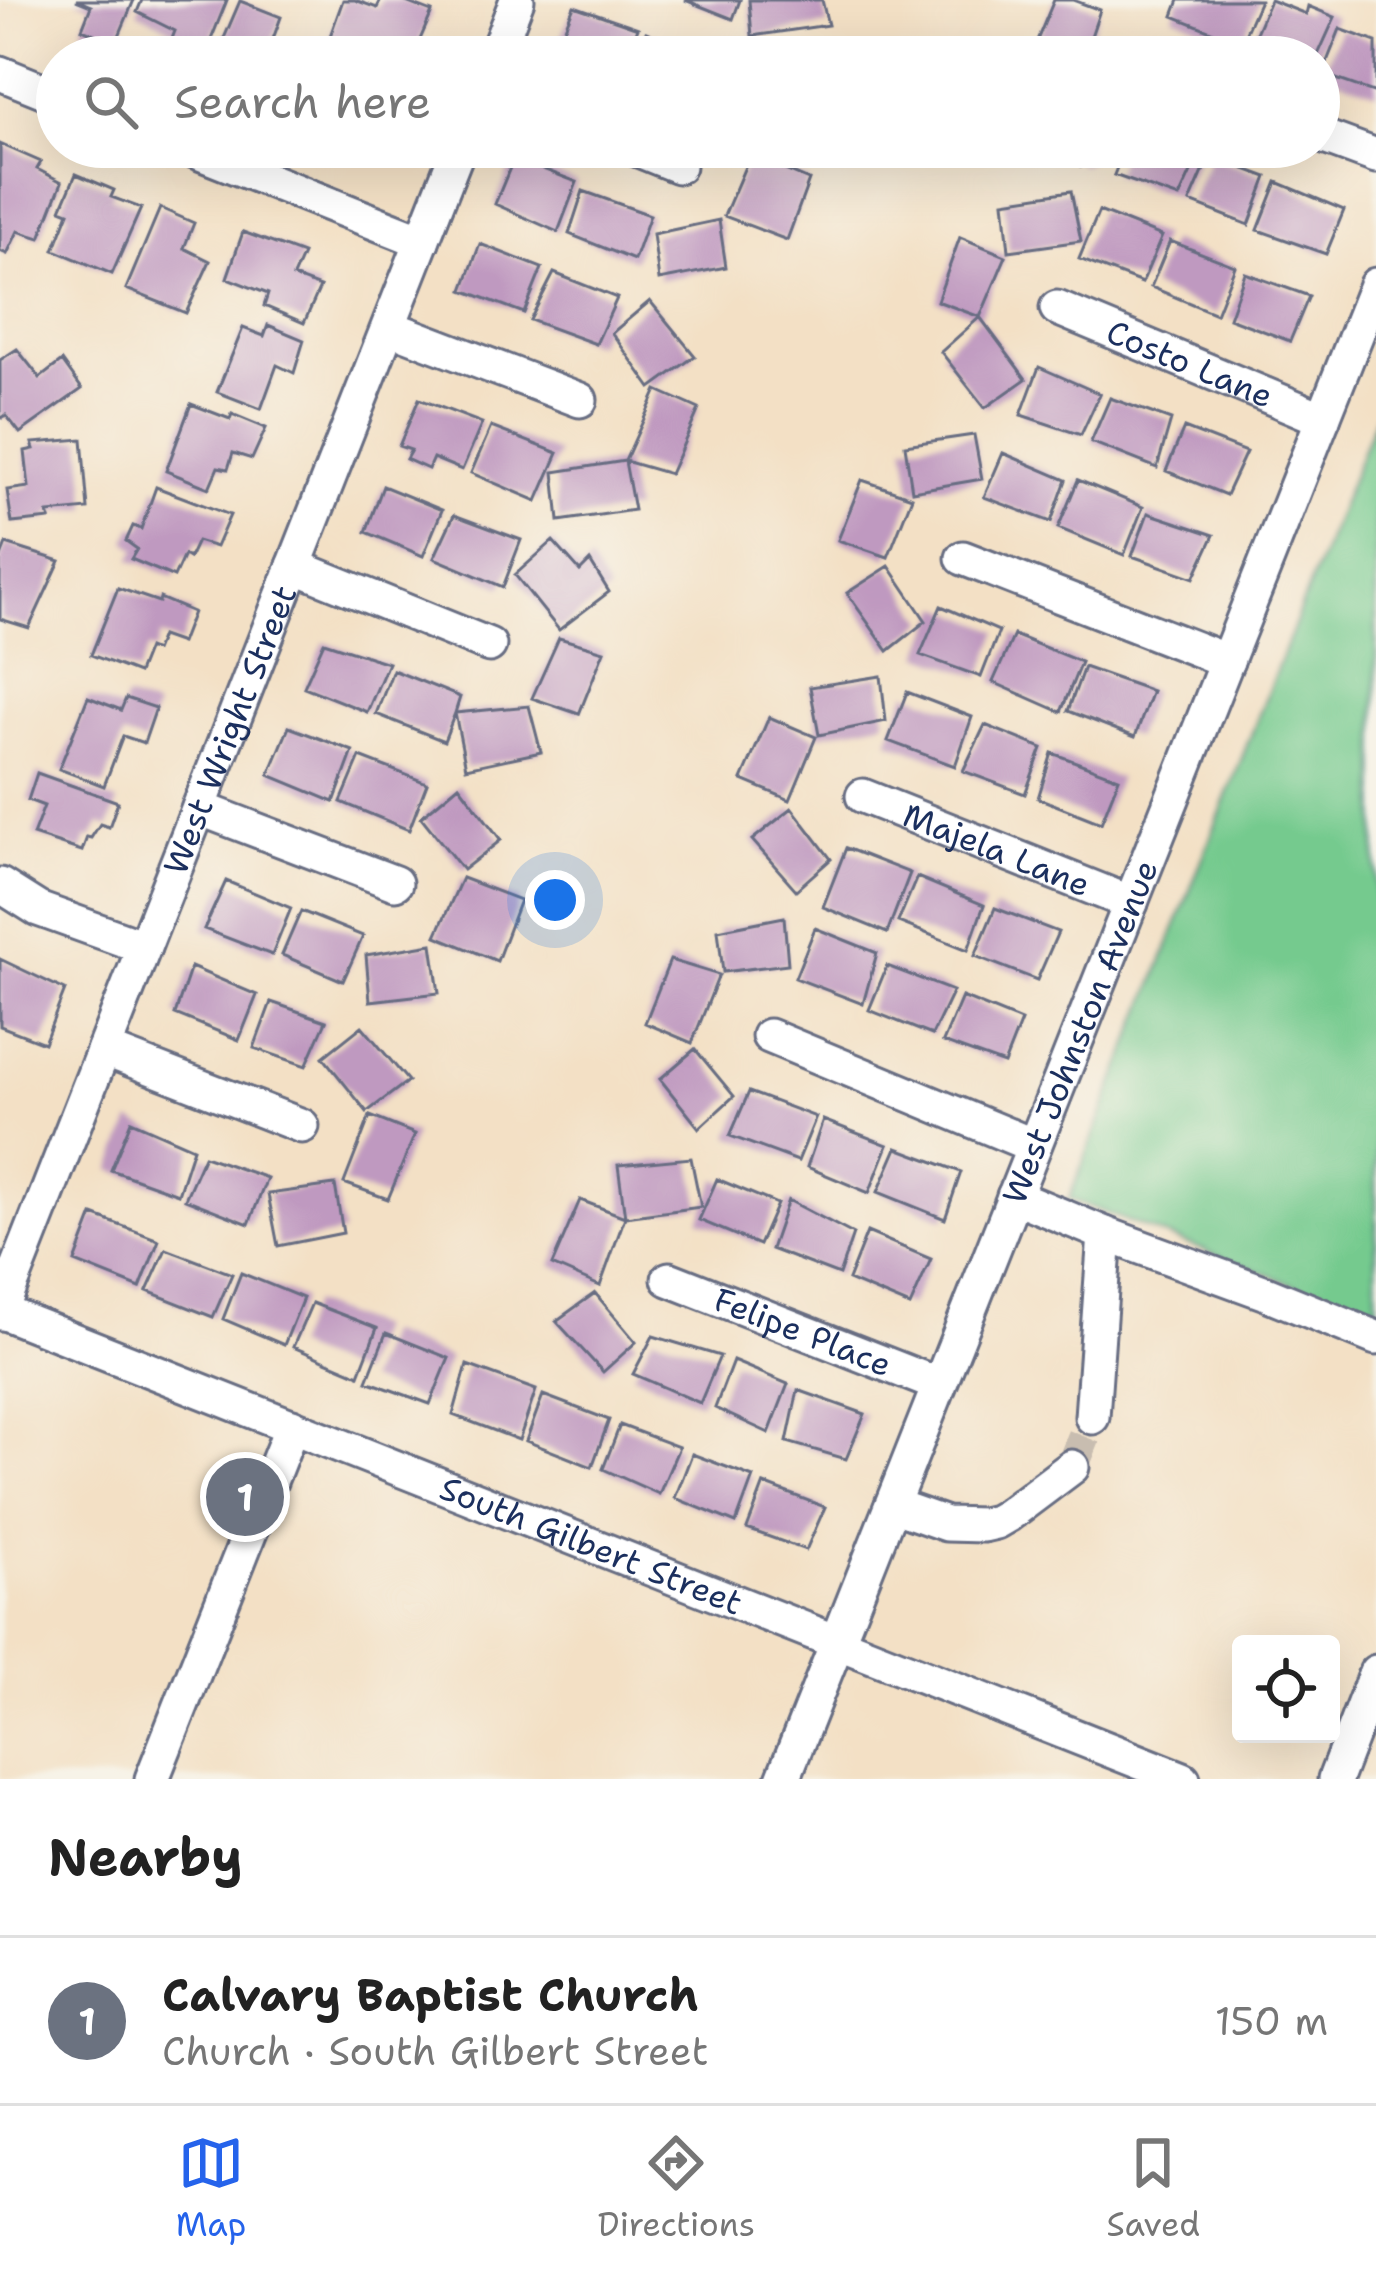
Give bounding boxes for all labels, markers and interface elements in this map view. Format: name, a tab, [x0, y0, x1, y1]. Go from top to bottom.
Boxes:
search box	[36, 36, 1340, 168]
icon: search	[78, 69, 144, 135]
text: Search here	[174, 72, 431, 132]
street label: Costo Lane	[1100, 309, 1280, 418]
street label: West Wright Street	[152, 578, 307, 881]
street label: Majela Lane	[897, 792, 1097, 907]
street label: West Johnston Avenue	[991, 853, 1168, 1210]
your location	[525, 870, 585, 930]
street label: Felipe Place	[708, 1277, 898, 1387]
pin: 1	[206, 1452, 284, 1542]
street label: South Gilbert Street	[434, 1465, 749, 1625]
map controls	[1232, 1635, 1340, 1743]
button: locate	[1232, 1635, 1340, 1743]
text: Nearby	[48, 1823, 243, 1891]
text: Calvary Baptist Church	[162, 1965, 699, 2025]
text: 1	[78, 1995, 96, 2047]
text: 150 m	[1215, 1995, 1328, 2047]
text: Church · South Gilbert Street	[162, 2025, 708, 2077]
tab: Map	[176, 2130, 246, 2247]
tab: Directions	[598, 2130, 755, 2247]
tab: Saved	[1107, 2130, 1200, 2247]

